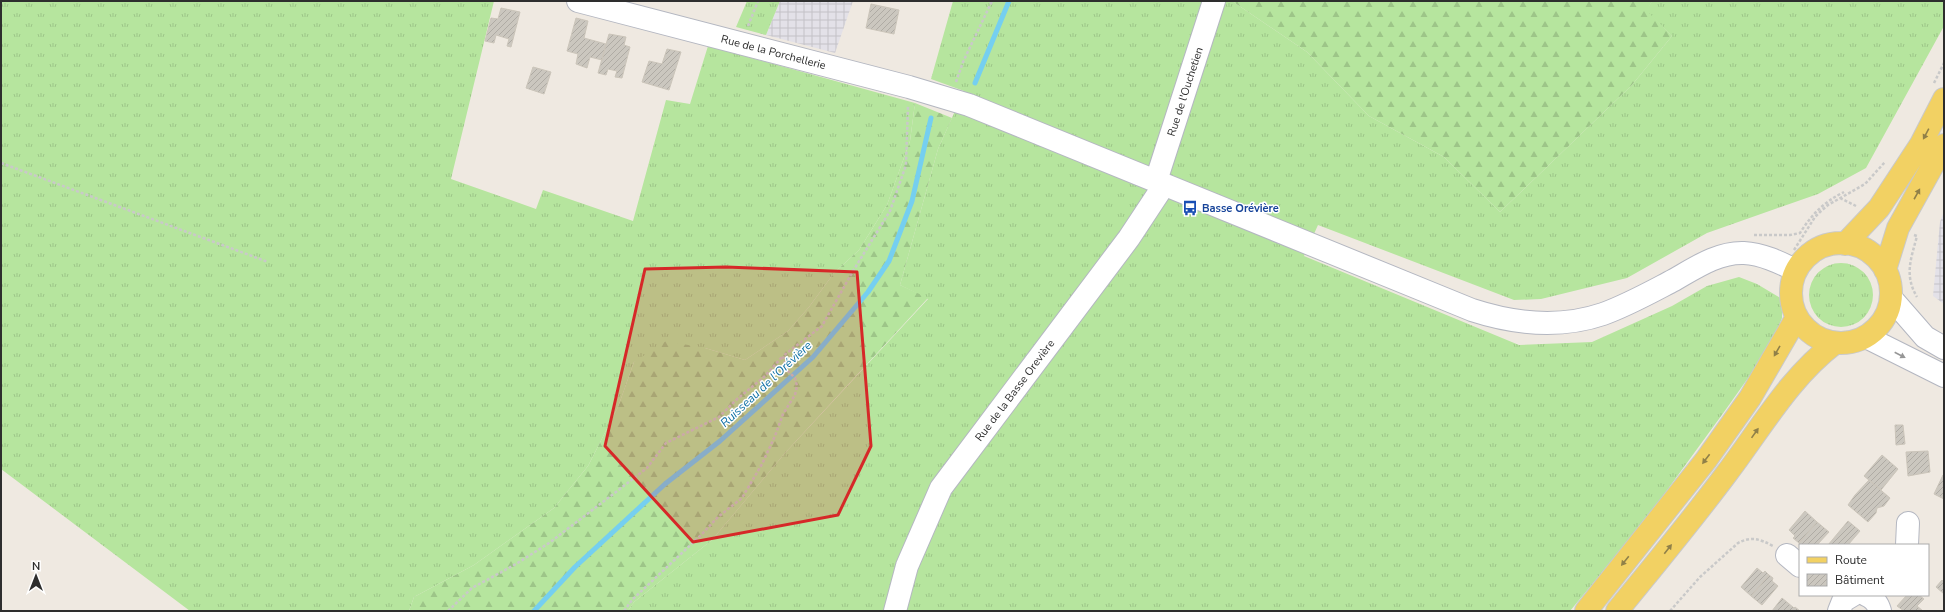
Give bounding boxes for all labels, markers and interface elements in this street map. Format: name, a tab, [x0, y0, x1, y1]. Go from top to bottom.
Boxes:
street label: Rue de la Porchellerie	[719, 31, 828, 73]
street label: Rue de l'Ouchetien	[1164, 45, 1207, 138]
one-way arrow	[1923, 128, 1929, 139]
one-way arrow	[1913, 188, 1920, 200]
bus stop icon: Basse Orévière	[1181, 199, 1199, 217]
place label: Basse Orévière	[1202, 201, 1279, 216]
street label: Rue de la Basse Orevière	[972, 336, 1058, 444]
water label: Ruisseau de l'Orévière	[717, 337, 816, 431]
one-way arrow	[1774, 345, 1781, 357]
one-way arrow	[1894, 352, 1906, 358]
one-way arrow	[1751, 428, 1759, 439]
one-way arrow	[1702, 454, 1710, 465]
one-way arrow	[1664, 543, 1673, 554]
legend	[1799, 544, 1929, 596]
text: Route	[1835, 552, 1867, 568]
north arrow	[16, 556, 56, 596]
one-way arrow	[1621, 556, 1630, 567]
text: N	[32, 559, 40, 574]
text: Bâtiment	[1835, 572, 1885, 588]

